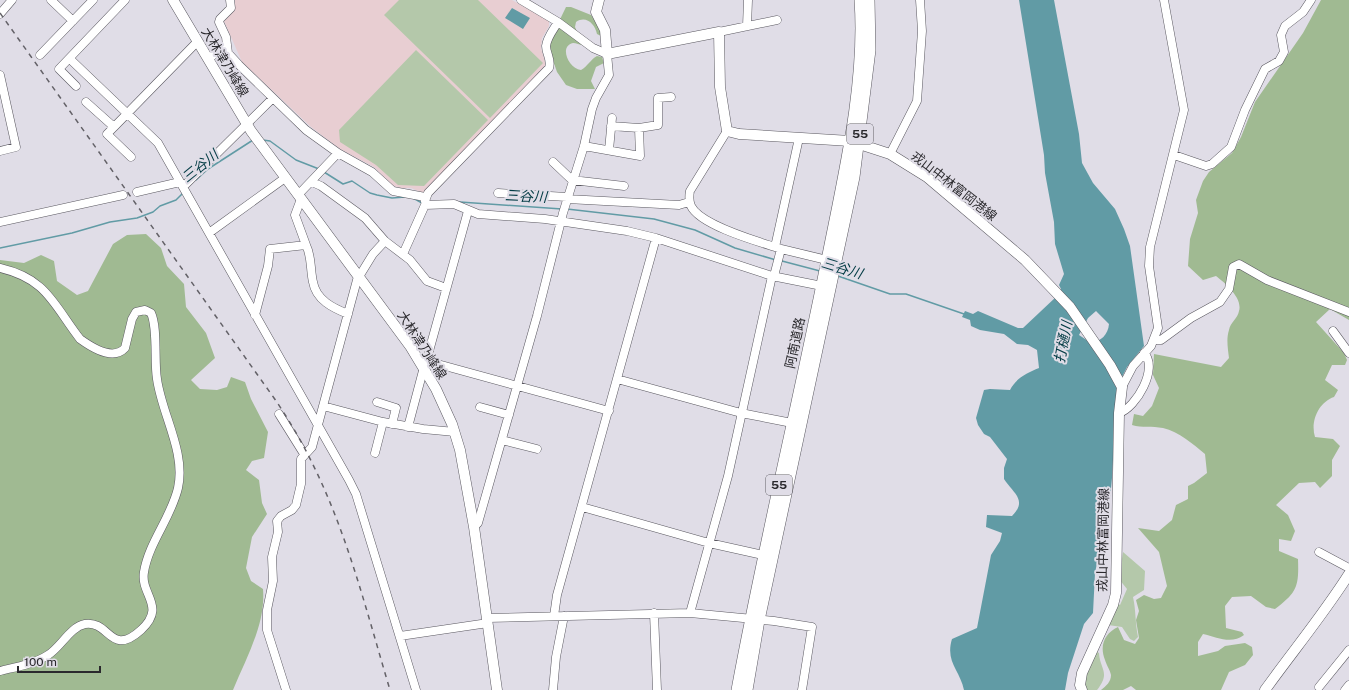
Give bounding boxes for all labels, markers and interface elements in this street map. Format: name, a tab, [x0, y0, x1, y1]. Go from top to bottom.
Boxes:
street label: 大林津乃峰線	[198, 25, 252, 99]
road number: 55	[847, 124, 873, 144]
water label: 三谷川	[179, 145, 223, 185]
street label: 戎山中林富岡港線	[908, 148, 1000, 224]
water label: 三谷川	[505, 187, 549, 205]
water label: 三谷川	[820, 254, 866, 282]
street label: 大林津乃峰線	[394, 308, 450, 382]
street label: 阿南道路	[782, 316, 808, 370]
water label: 打樋川	[1051, 318, 1075, 364]
road number: 55	[766, 475, 792, 495]
street label: 戎山中林富岡港線	[1095, 488, 1111, 592]
scale bar	[18, 648, 100, 674]
text: 100 m	[24, 655, 57, 669]

